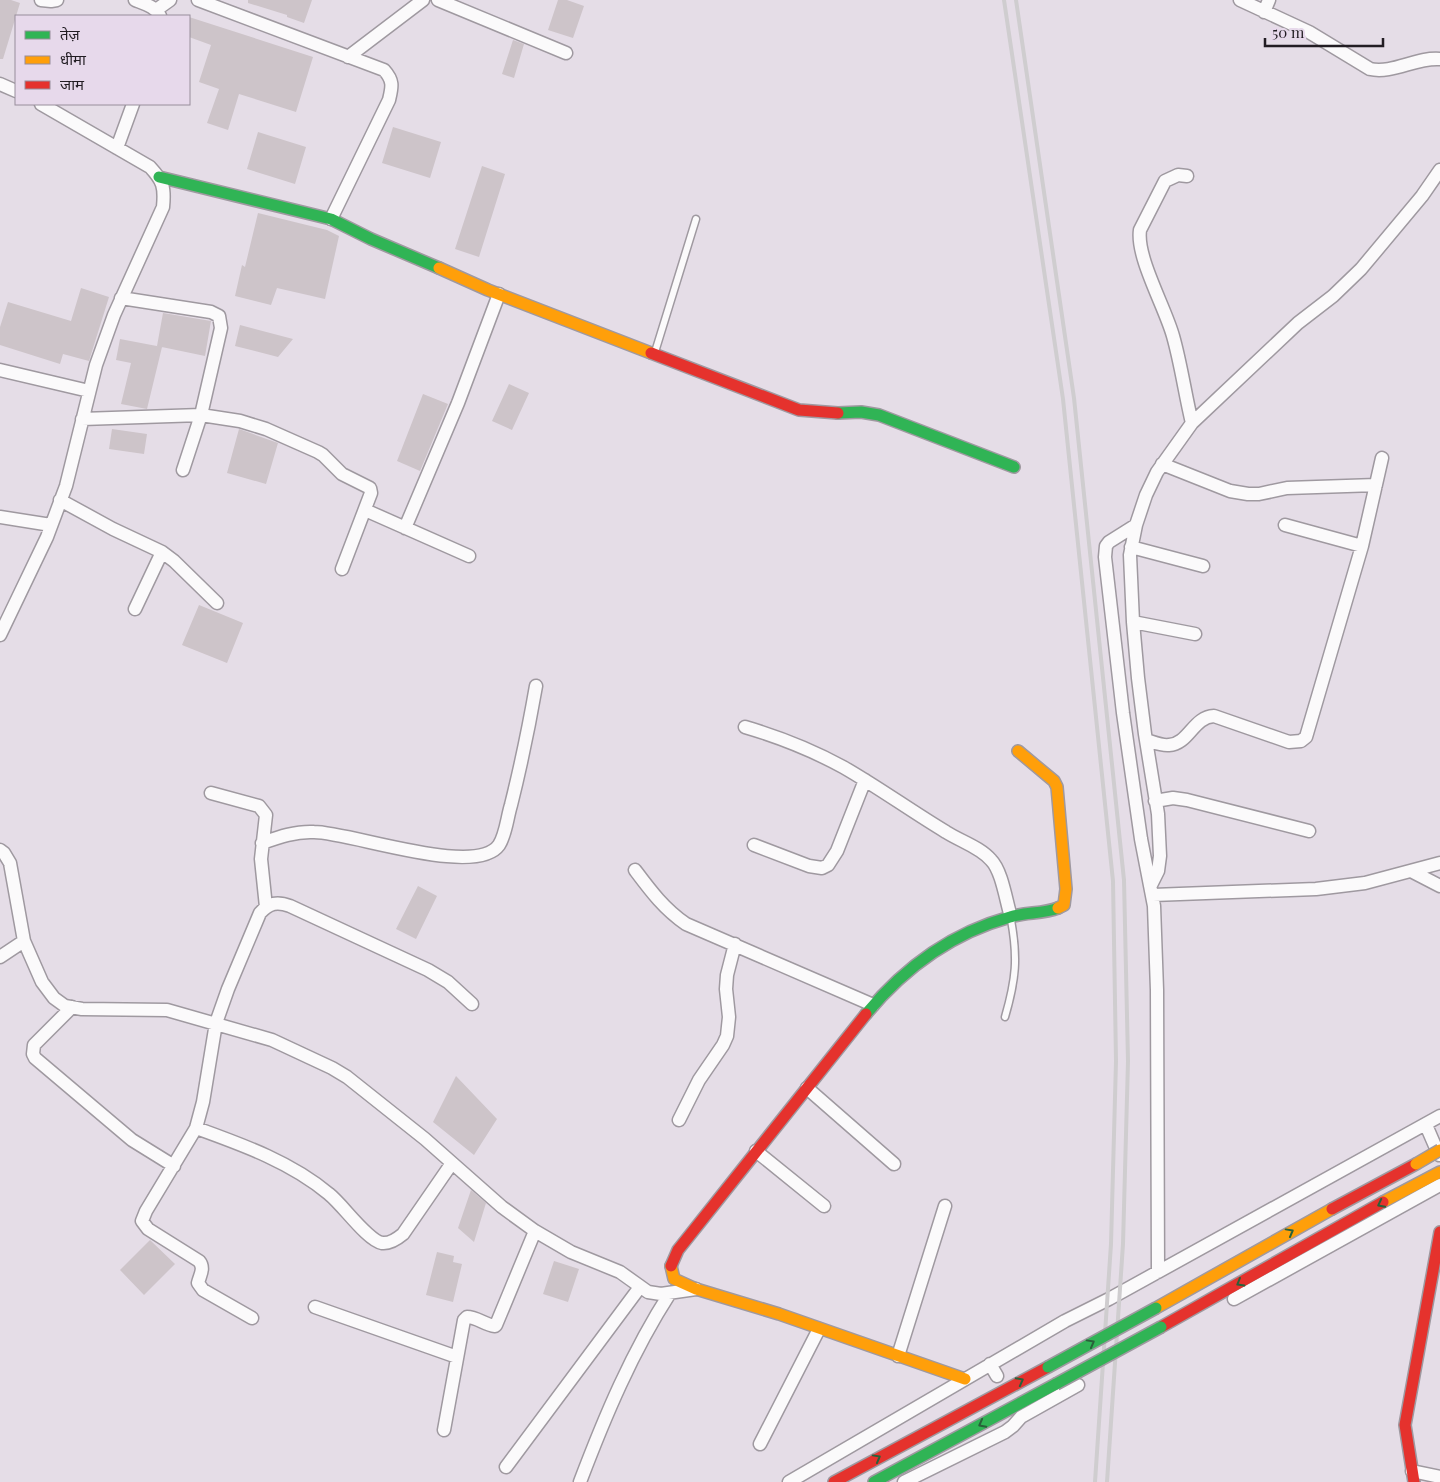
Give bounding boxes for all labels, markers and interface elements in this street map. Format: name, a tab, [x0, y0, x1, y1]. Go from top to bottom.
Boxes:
legend	[15, 15, 190, 105]
scale bar	[1265, 15, 1382, 47]
text: 50 m	[1272, 22, 1305, 42]
text: तेज़	[60, 24, 81, 44]
text: धीमा	[60, 49, 87, 69]
text: जाम	[60, 74, 85, 94]
one-way arrow	[1377, 1198, 1386, 1208]
one-way arrow	[1285, 1229, 1294, 1239]
one-way arrow	[1236, 1277, 1245, 1287]
one-way arrow	[1085, 1340, 1094, 1350]
one-way arrow	[1015, 1378, 1024, 1388]
one-way arrow	[978, 1418, 987, 1428]
one-way arrow	[872, 1455, 881, 1465]

